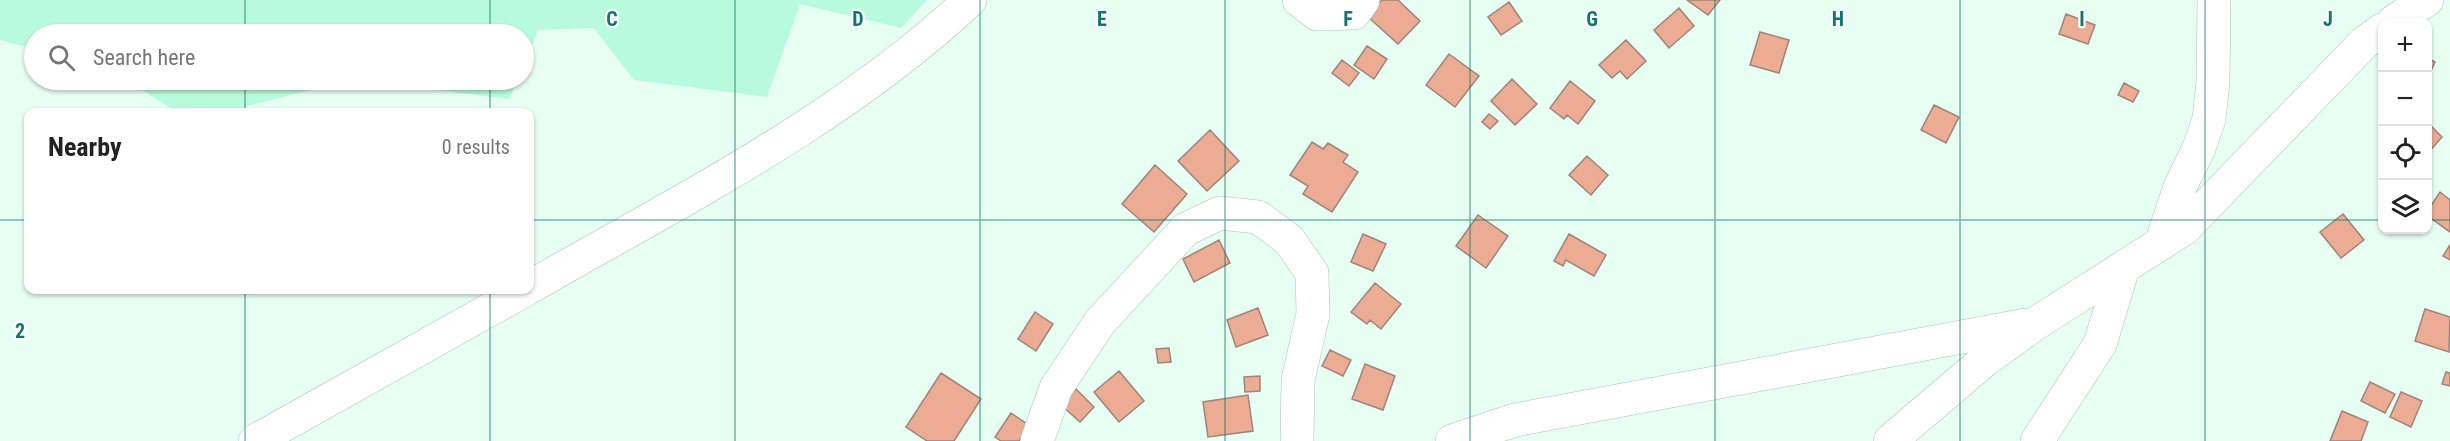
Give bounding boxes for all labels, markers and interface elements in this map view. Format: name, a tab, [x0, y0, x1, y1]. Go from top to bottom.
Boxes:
text: C	[606, 7, 618, 31]
text: D	[852, 7, 864, 31]
text: E	[1097, 7, 1107, 31]
text: F	[1343, 7, 1353, 31]
text: G	[1586, 7, 1598, 31]
text: H	[1832, 7, 1844, 31]
text: I	[2079, 7, 2085, 31]
text: J	[2323, 7, 2333, 31]
map controls	[2378, 18, 2432, 234]
button: +	[2378, 18, 2432, 72]
search box	[24, 24, 534, 90]
icon: search	[45, 41, 78, 74]
text: Search here	[93, 45, 195, 70]
button: −	[2378, 72, 2432, 126]
button: locate	[2378, 126, 2432, 180]
text: Nearby	[48, 132, 122, 162]
text: 0 results	[442, 135, 510, 159]
button: layers	[2378, 180, 2432, 234]
text: 2	[15, 319, 25, 343]

